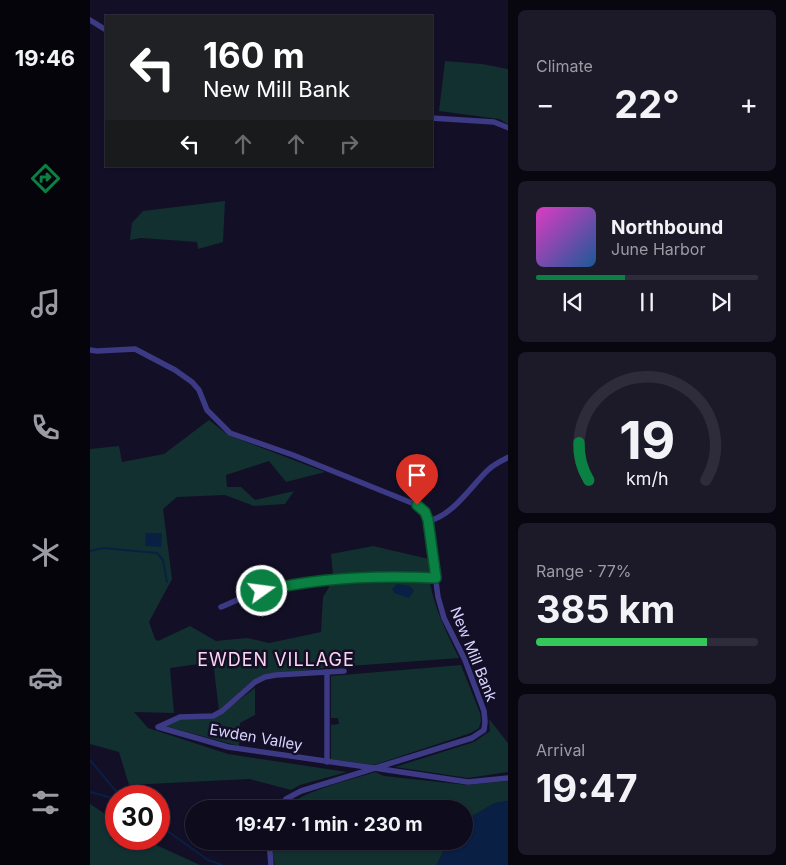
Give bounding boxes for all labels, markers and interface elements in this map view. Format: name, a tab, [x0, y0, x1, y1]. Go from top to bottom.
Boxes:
text: 160 m	[203, 34, 305, 76]
icon: left	[120, 35, 185, 100]
text: 19:46	[15, 45, 75, 71]
text: Climate	[536, 56, 593, 76]
text: New Mill Bank	[203, 76, 350, 102]
text: 22°	[614, 81, 680, 127]
text: −	[536, 87, 555, 121]
text: +	[739, 87, 758, 121]
icon: left	[176, 130, 204, 158]
icon: ahead	[229, 130, 257, 158]
icon: ahead	[282, 130, 310, 158]
icon: right	[335, 130, 363, 158]
icon: directions	[28, 161, 63, 196]
text: Northbound	[611, 216, 723, 239]
text: June Harbor	[611, 239, 705, 259]
icon: music	[28, 286, 63, 321]
icon: previous	[559, 288, 587, 316]
icon: pause	[633, 288, 661, 316]
icon: next	[707, 288, 735, 316]
text: 19	[619, 409, 675, 472]
icon: phone	[28, 410, 63, 445]
pin	[396, 454, 438, 505]
icon: arrive	[403, 461, 431, 489]
text: km/h	[626, 468, 668, 489]
icon: climate	[28, 535, 63, 570]
text: Range · 77%	[536, 561, 632, 581]
position arrow	[235, 564, 287, 616]
text: 385 km	[536, 586, 675, 632]
street label: New Mill Bank	[446, 604, 502, 705]
district label: EWDEN VILLAGE	[197, 649, 355, 670]
icon: car	[28, 660, 63, 695]
street label: Ewden Valley	[208, 719, 305, 755]
text: Arrival	[536, 740, 585, 760]
text: 19:47	[536, 765, 638, 811]
icon: filters	[28, 785, 63, 820]
speed limit sign: 30	[105, 785, 170, 850]
text: 19:47 · 1 min · 230 m	[235, 813, 423, 836]

